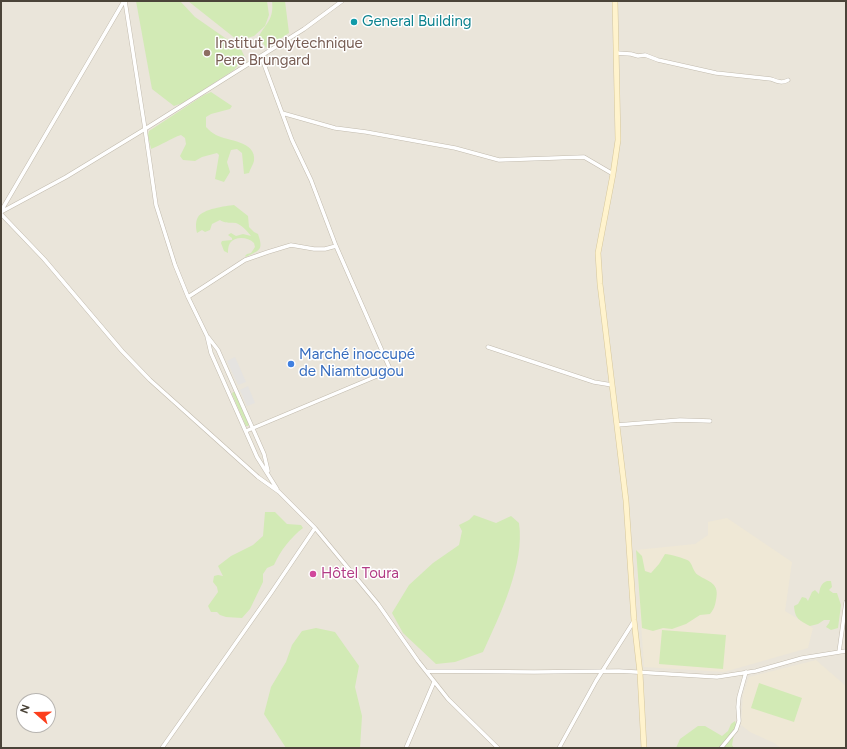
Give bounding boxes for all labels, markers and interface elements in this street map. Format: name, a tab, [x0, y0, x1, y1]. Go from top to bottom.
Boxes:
place label: General Building	[362, 13, 472, 31]
marker: General Building	[349, 17, 359, 27]
place label: Institut Polytechnique Pere Brungard	[215, 35, 363, 70]
marker: Institut Polytechnique Pere Brungard	[202, 48, 212, 58]
place label: Marché inoccupé de Niamtougou	[299, 346, 415, 381]
marker: Marché inoccupé de Niamtougou	[286, 359, 296, 369]
place label: Hôtel Toura	[321, 565, 399, 583]
marker: Hôtel Toura	[308, 569, 318, 579]
north arrow	[16, 693, 56, 733]
text: N	[18, 703, 33, 715]

